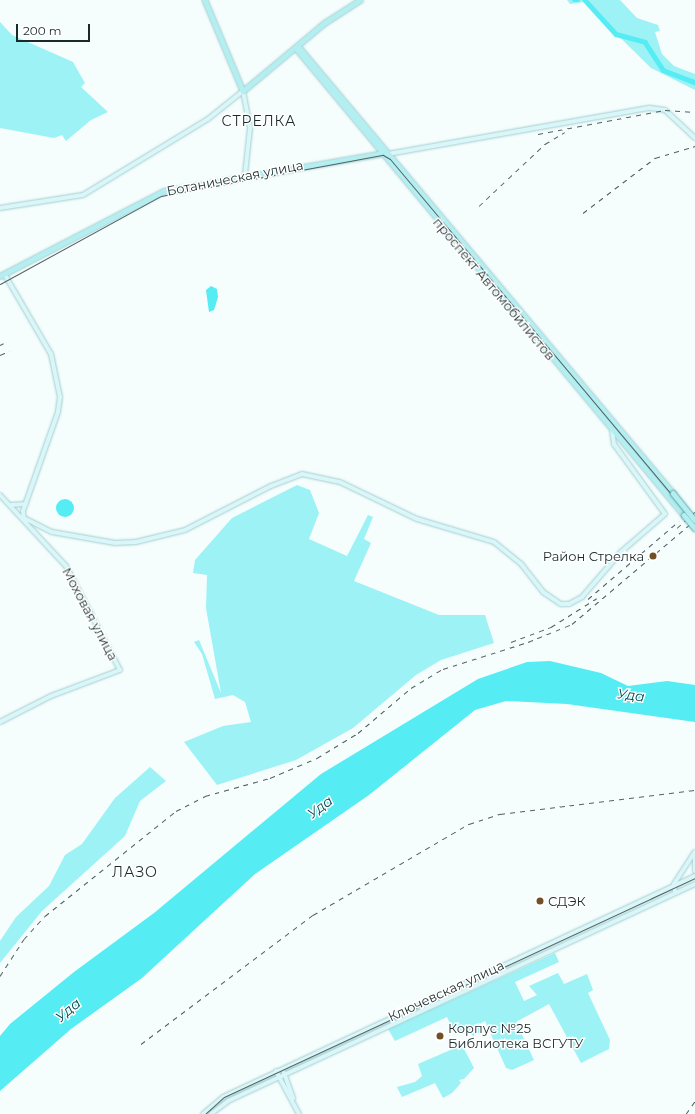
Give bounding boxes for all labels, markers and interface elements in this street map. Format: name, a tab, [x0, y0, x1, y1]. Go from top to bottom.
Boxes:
scale bar	[18, 16, 92, 42]
text: 200 m	[23, 23, 62, 38]
district label: СТРЕЛКА	[222, 113, 296, 129]
street label: Ботаническая улица	[165, 157, 305, 199]
street label: проспект Автомобилистов	[430, 215, 558, 363]
place label: Район Стрелка	[543, 548, 644, 564]
marker: Район Стрелка	[647, 550, 659, 562]
street label: Моховая улица	[59, 565, 121, 663]
water label: Уда	[616, 685, 646, 705]
water label: Уда	[304, 792, 336, 822]
district label: ЛАЗО	[112, 864, 158, 880]
place label: СДЭК	[548, 893, 586, 909]
marker: СДЭК	[535, 896, 545, 906]
street label: Ключевская улица	[385, 957, 507, 1025]
water label: Уда	[52, 995, 84, 1025]
place label: Корпус №25 Библиотека ВСГУТУ	[448, 1021, 583, 1052]
marker: Корпус №25 Библиотека ВСГУТУ	[435, 1031, 445, 1041]

